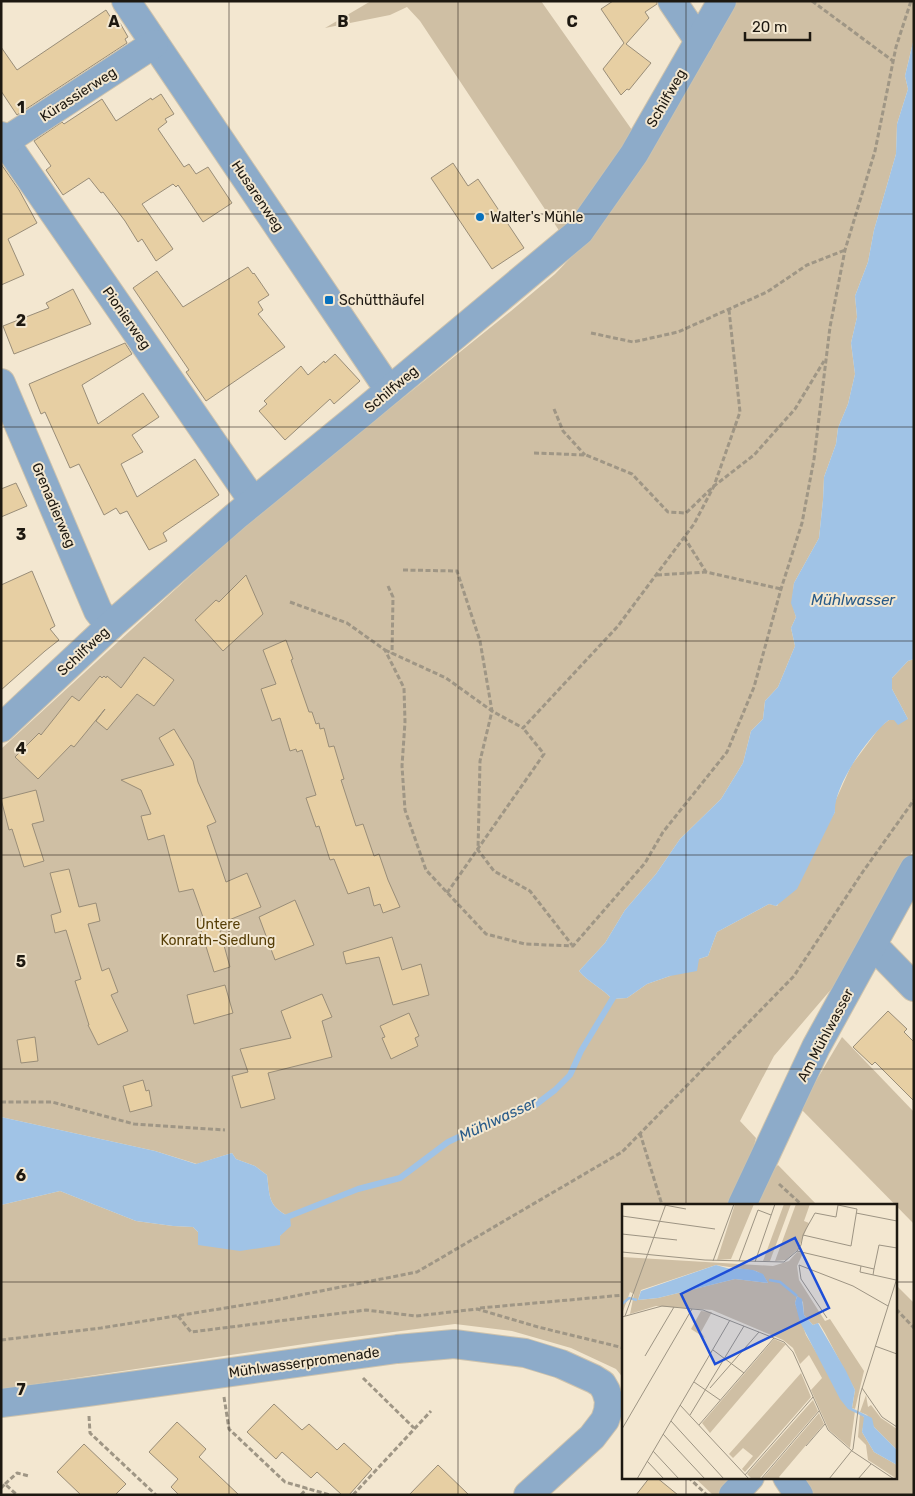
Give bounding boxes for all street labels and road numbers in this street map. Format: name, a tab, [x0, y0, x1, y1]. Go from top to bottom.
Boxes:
street label: Kürassierweg	[37, 63, 120, 125]
street label: Schilfweg	[643, 66, 690, 130]
street label: Husarenweg	[228, 158, 288, 235]
street label: Pionierweg	[99, 284, 154, 353]
street label: Schilfweg	[361, 362, 421, 417]
street label: Grenadierweg	[28, 460, 79, 550]
street label: Schilfweg	[54, 623, 113, 680]
street label: Am Mühlwasser	[794, 985, 857, 1085]
street label: Mühlwasserpromenade	[228, 1343, 381, 1381]

